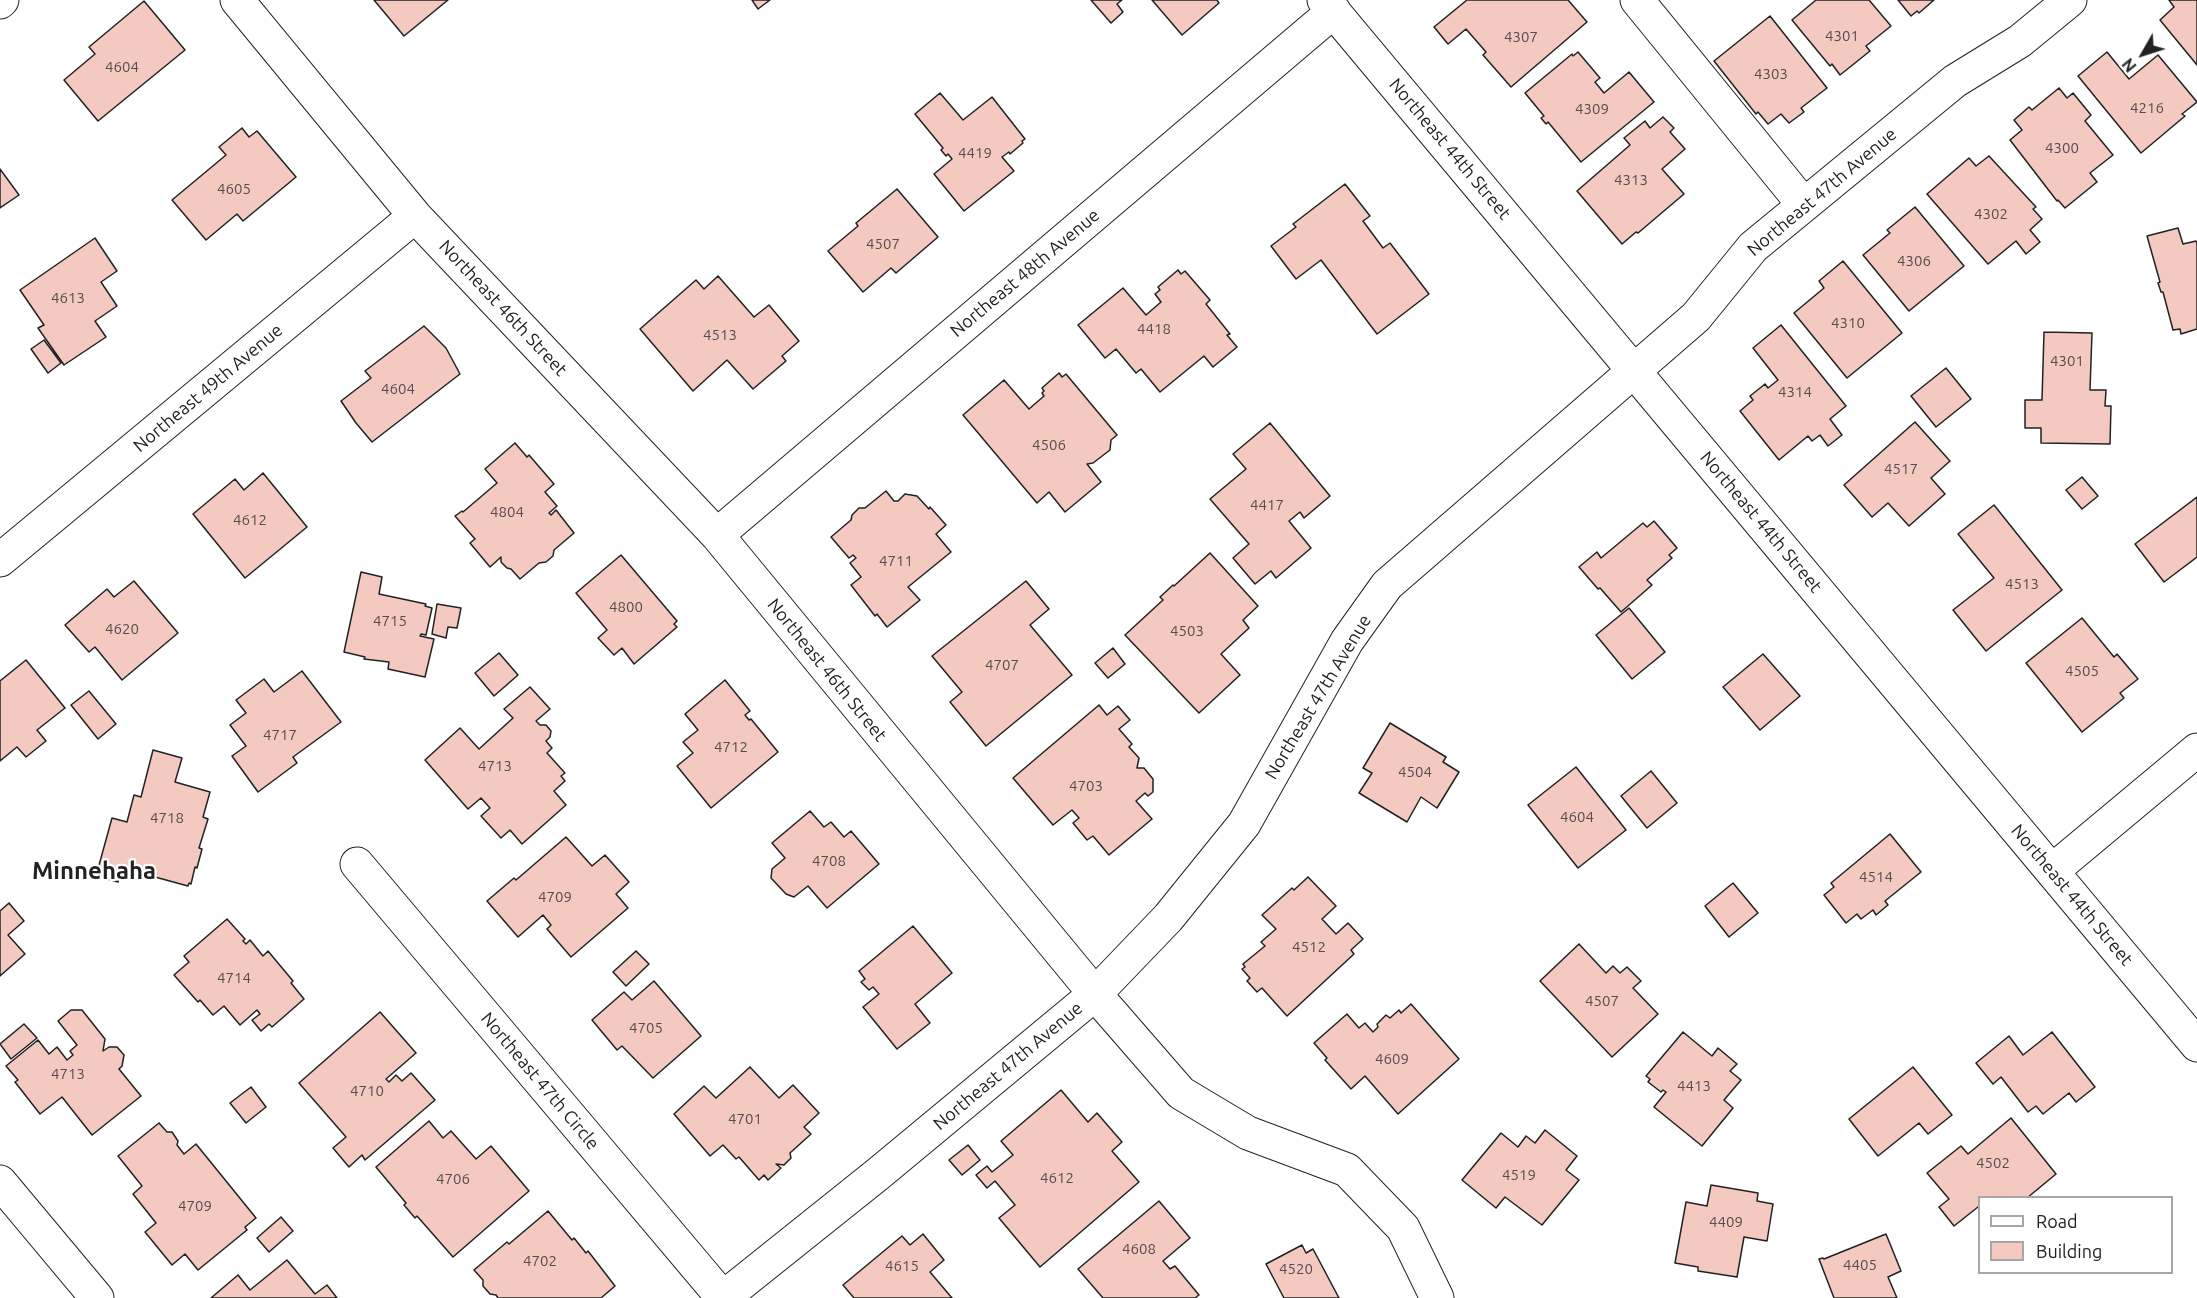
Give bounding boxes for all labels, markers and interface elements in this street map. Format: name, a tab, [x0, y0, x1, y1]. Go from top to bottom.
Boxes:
north arrow	[2113, 24, 2173, 84]
house number: 4301	[1825, 27, 1859, 45]
house number: 4307	[1504, 28, 1538, 46]
text: N	[2118, 55, 2140, 76]
house number: 4604	[105, 58, 139, 76]
house number: 4303	[1754, 65, 1788, 83]
street label: Northeast 44th Street	[1385, 74, 1515, 224]
house number: 4216	[2130, 99, 2164, 117]
house number: 4309	[1575, 100, 1609, 118]
street label: Northeast 47th Avenue	[1743, 123, 1901, 261]
house number: 4300	[2045, 139, 2079, 157]
house number: 4419	[958, 144, 992, 162]
house number: 4313	[1614, 171, 1648, 189]
house number: 4605	[217, 180, 251, 198]
street label: Northeast 48th Avenue	[946, 204, 1104, 342]
house number: 4302	[1974, 205, 2008, 223]
house number: 4507	[866, 235, 900, 253]
street label: Northeast 46th Street	[434, 236, 572, 380]
house number: 4306	[1897, 252, 1931, 270]
house number: 4613	[51, 289, 85, 307]
house number: 4310	[1831, 314, 1865, 332]
street label: Northeast 49th Avenue	[129, 319, 287, 457]
house number: 4418	[1137, 320, 1171, 338]
house number: 4513	[703, 326, 737, 344]
house number: 4301	[2050, 352, 2084, 370]
house number: 4604	[381, 380, 415, 398]
house number: 4314	[1778, 383, 1812, 401]
house number: 4506	[1032, 436, 1066, 454]
street label: Northeast 44th Street	[1696, 447, 1826, 597]
house number: 4517	[1884, 460, 1918, 478]
house number: 4417	[1250, 496, 1284, 514]
house number: 4804	[490, 503, 524, 521]
house number: 4612	[233, 511, 267, 529]
house number: 4711	[879, 552, 913, 570]
house number: 4513	[2005, 575, 2039, 593]
street label: Northeast 46th Street	[763, 594, 891, 746]
house number: 4800	[609, 598, 643, 616]
street label: Northeast 47th Avenue	[1260, 611, 1376, 783]
house number: 4715	[373, 612, 407, 630]
house number: 4620	[105, 620, 139, 638]
house number: 4503	[1170, 622, 1204, 640]
house number: 4707	[985, 656, 1019, 674]
house number: 4505	[2065, 662, 2099, 680]
house number: 4717	[263, 726, 297, 744]
house number: 4712	[714, 738, 748, 756]
house number: 4713	[478, 757, 512, 775]
house number: 4504	[1398, 763, 1432, 781]
house number: 4703	[1069, 777, 1103, 795]
house number: 4604	[1560, 808, 1594, 826]
house number: 4718	[150, 809, 184, 827]
street label: Northeast 44th Street	[2007, 820, 2137, 970]
house number: 4708	[812, 852, 846, 870]
district label: Minnehaha	[32, 857, 156, 885]
house number: 4514	[1859, 868, 1893, 886]
house number: 4709	[538, 888, 572, 906]
house number: 4512	[1292, 938, 1326, 956]
house number: 4714	[217, 969, 251, 987]
house number: 4507	[1585, 992, 1619, 1010]
street label: Northeast 47th Avenue	[929, 997, 1087, 1135]
street label: Northeast 47th Circle	[476, 1008, 604, 1154]
house number: 4705	[629, 1019, 663, 1037]
house number: 4609	[1375, 1050, 1409, 1068]
house number: 4713	[51, 1065, 85, 1083]
house number: 4413	[1677, 1077, 1711, 1095]
house number: 4710	[350, 1082, 384, 1100]
house number: 4701	[728, 1110, 762, 1128]
house number: 4502	[1976, 1154, 2010, 1172]
house number: 4519	[1502, 1166, 1536, 1184]
house number: 4612	[1040, 1169, 1074, 1187]
house number: 4706	[436, 1170, 470, 1188]
legend	[1978, 1196, 2173, 1274]
house number: 4709	[178, 1197, 212, 1215]
text: Road	[2036, 1211, 2078, 1231]
house number: 4409	[1709, 1213, 1743, 1231]
house number: 4608	[1122, 1240, 1156, 1258]
text: Building	[2036, 1241, 2102, 1261]
house number: 4702	[523, 1252, 557, 1270]
house number: 4405	[1843, 1256, 1877, 1274]
house number: 4615	[885, 1257, 919, 1275]
house number: 4520	[1279, 1260, 1313, 1278]

